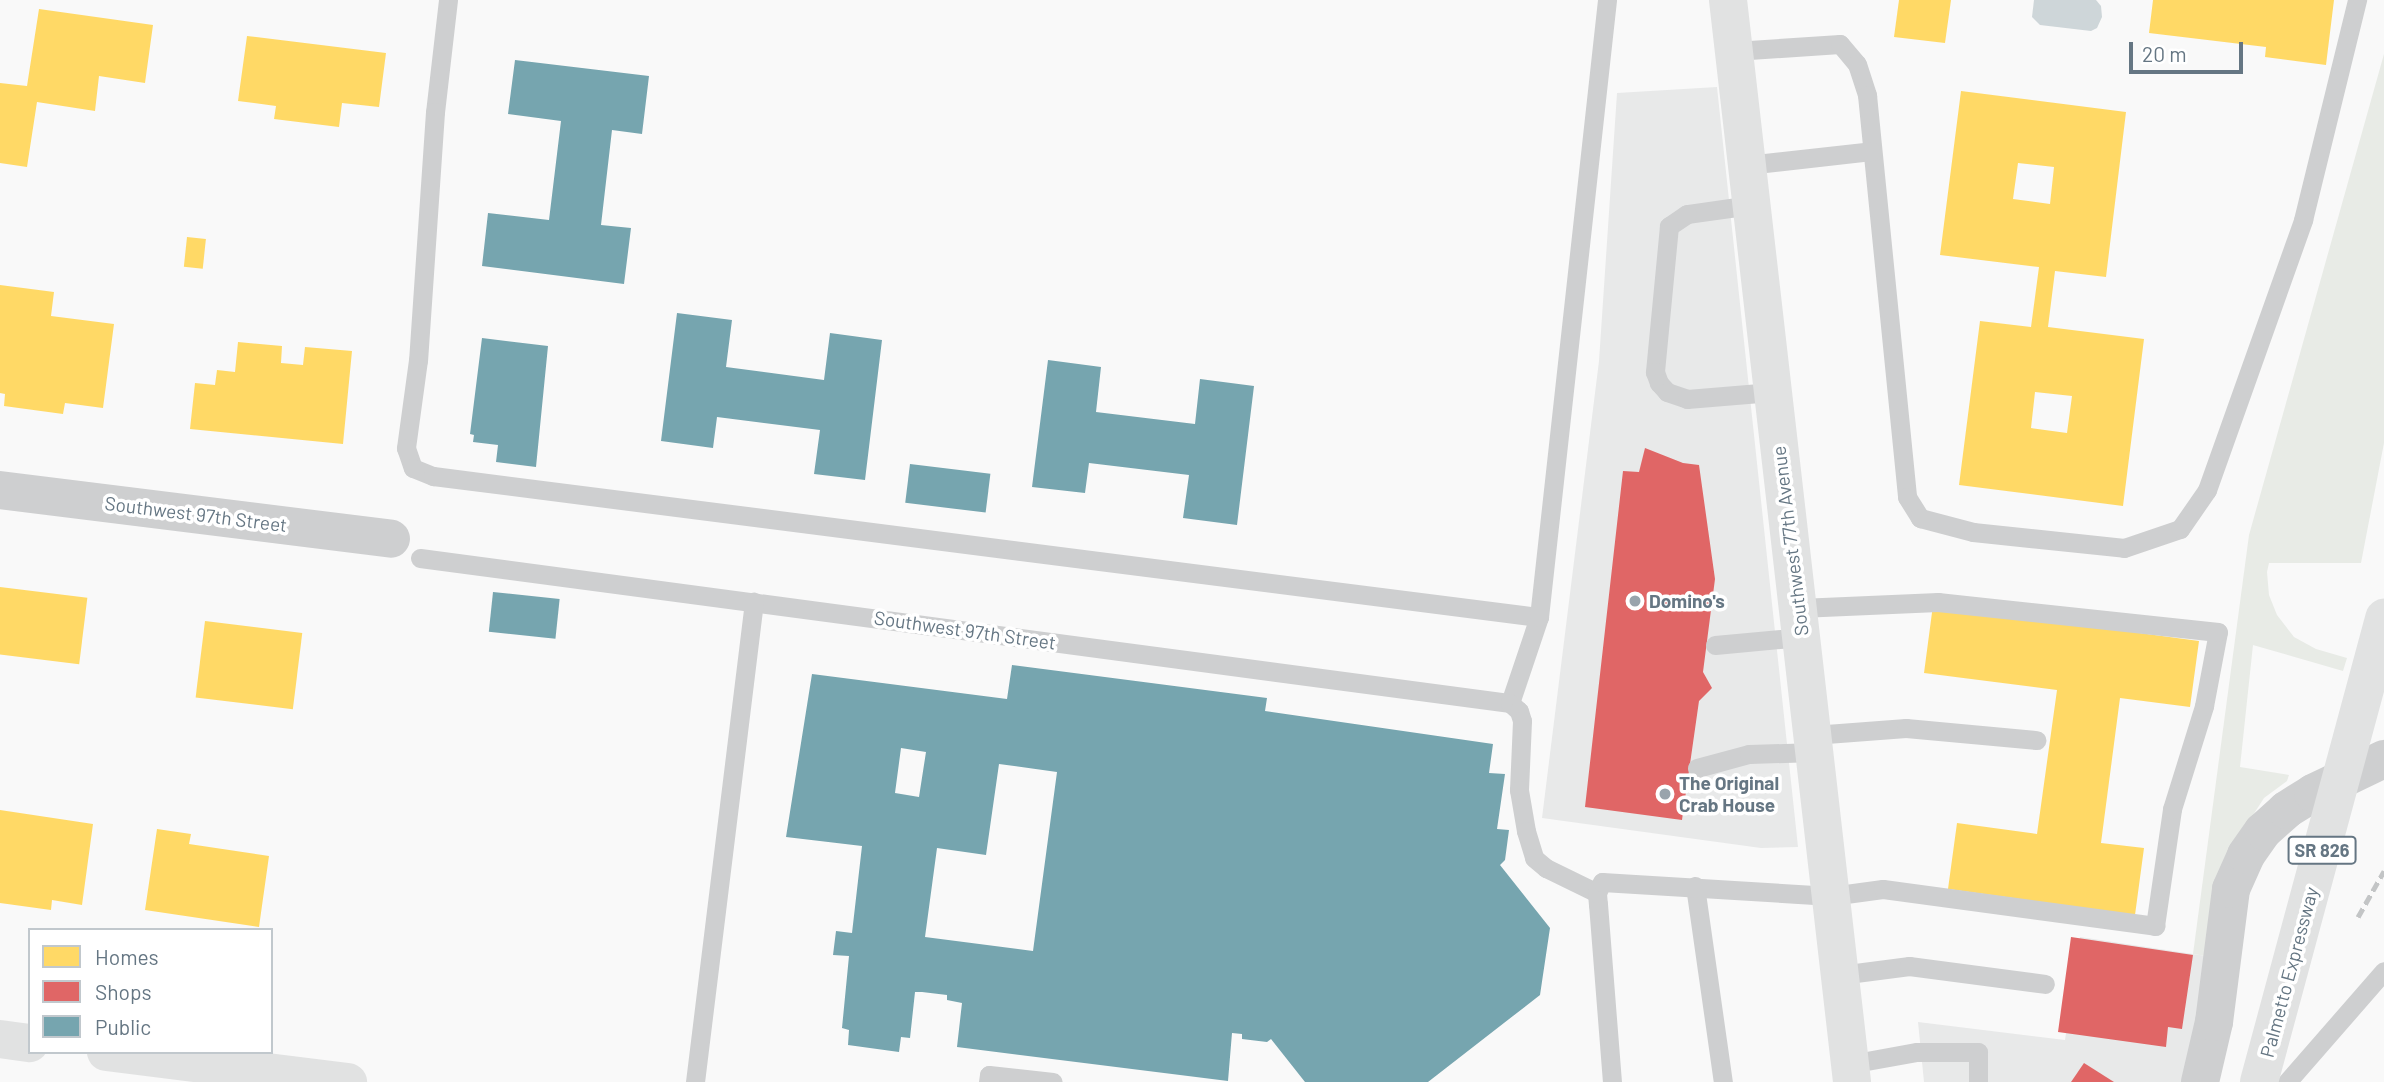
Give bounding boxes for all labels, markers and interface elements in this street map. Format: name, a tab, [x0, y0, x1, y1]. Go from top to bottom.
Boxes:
scale bar	[2132, 28, 2246, 72]
text: 20 m	[2142, 41, 2187, 66]
street label: Southwest 77th Avenue	[1767, 445, 1813, 637]
street label: Southwest 97th Street	[104, 492, 288, 536]
place label: Domino's	[1649, 590, 1725, 612]
marker: Domino's	[1627, 593, 1643, 609]
street label: Southwest 97th Street	[873, 606, 1057, 654]
place label: The Original Crab House	[1679, 772, 1779, 816]
marker: The Original Crab House	[1657, 786, 1673, 802]
road number: SR 826	[2287, 836, 2357, 864]
street label: Palmetto Expressway	[2255, 884, 2323, 1060]
legend	[28, 928, 273, 1054]
text: Homes	[95, 944, 159, 969]
text: Shops	[95, 979, 152, 1004]
text: Public	[95, 1014, 151, 1039]

